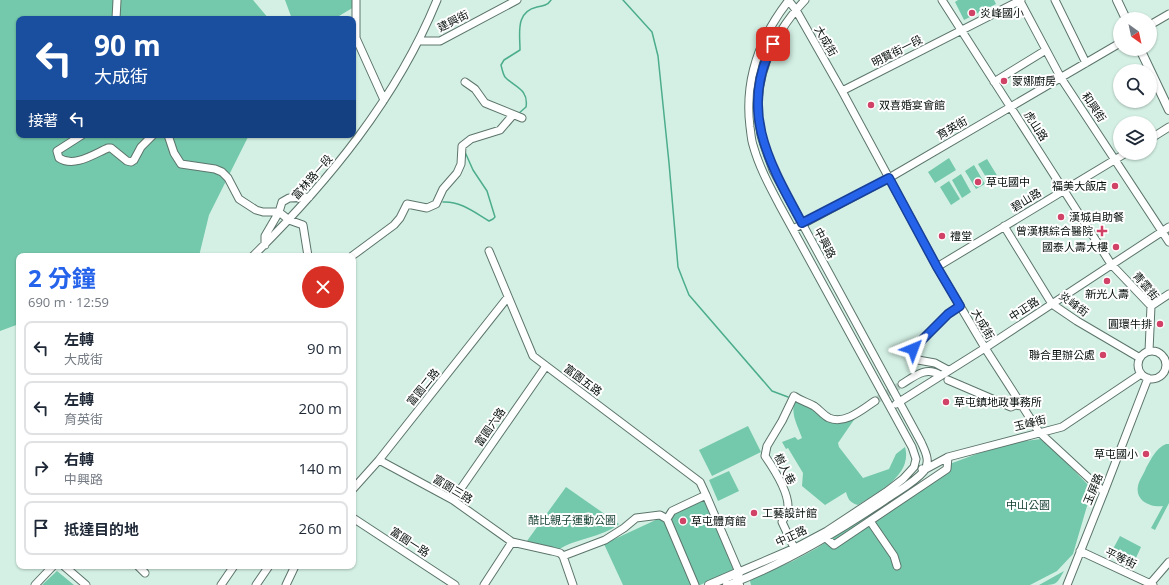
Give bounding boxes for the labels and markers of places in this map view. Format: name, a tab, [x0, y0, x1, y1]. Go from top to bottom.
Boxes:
place label: 炎峰國小	[980, 5, 1024, 20]
marker: 炎峰國小	[967, 8, 977, 18]
pin	[756, 27, 790, 61]
place label: 蒙娜廚房	[1012, 73, 1056, 88]
marker: 蒙娜廚房	[999, 76, 1009, 86]
place label: 双喜婚宴會館	[879, 97, 945, 112]
marker: 双喜婚宴會館	[866, 100, 876, 110]
place label: 草屯國中	[986, 174, 1030, 189]
marker: 草屯國中	[973, 177, 983, 187]
place label: 福美大飯店	[1052, 178, 1107, 193]
marker: 福美大飯店	[1110, 181, 1120, 191]
place label: 漢城自助餐	[1069, 209, 1124, 224]
marker: 漢城自助餐	[1056, 212, 1066, 222]
place label: 曾漢棋綜合醫院	[1016, 223, 1093, 238]
marker: 曾漢棋綜合醫院	[1096, 225, 1108, 237]
place label: 禮堂	[950, 228, 972, 243]
marker: 禮堂	[937, 231, 947, 241]
place label: 國泰人壽大樓	[1042, 239, 1108, 254]
marker: 國泰人壽大樓	[1111, 242, 1121, 252]
marker: 新光人壽	[1102, 276, 1112, 286]
place label: 新光人壽	[1085, 286, 1129, 301]
place label: 圓環牛排	[1108, 316, 1152, 331]
marker: 圓環牛排	[1155, 319, 1165, 329]
place label: 聯合里辦公處	[1029, 347, 1095, 362]
marker: 聯合里辦公處	[1098, 350, 1108, 360]
place label: 草屯鎮地政事務所	[954, 394, 1042, 409]
marker: 草屯鎮地政事務所	[941, 397, 951, 407]
place label: 草屯國小	[1094, 446, 1138, 461]
marker: 草屯國小	[1141, 449, 1151, 459]
place label: 工藝設計館	[762, 505, 817, 520]
marker: 工藝設計館	[749, 508, 759, 518]
place label: 草屯體育館	[691, 513, 746, 528]
marker: 草屯體育館	[678, 516, 688, 526]

